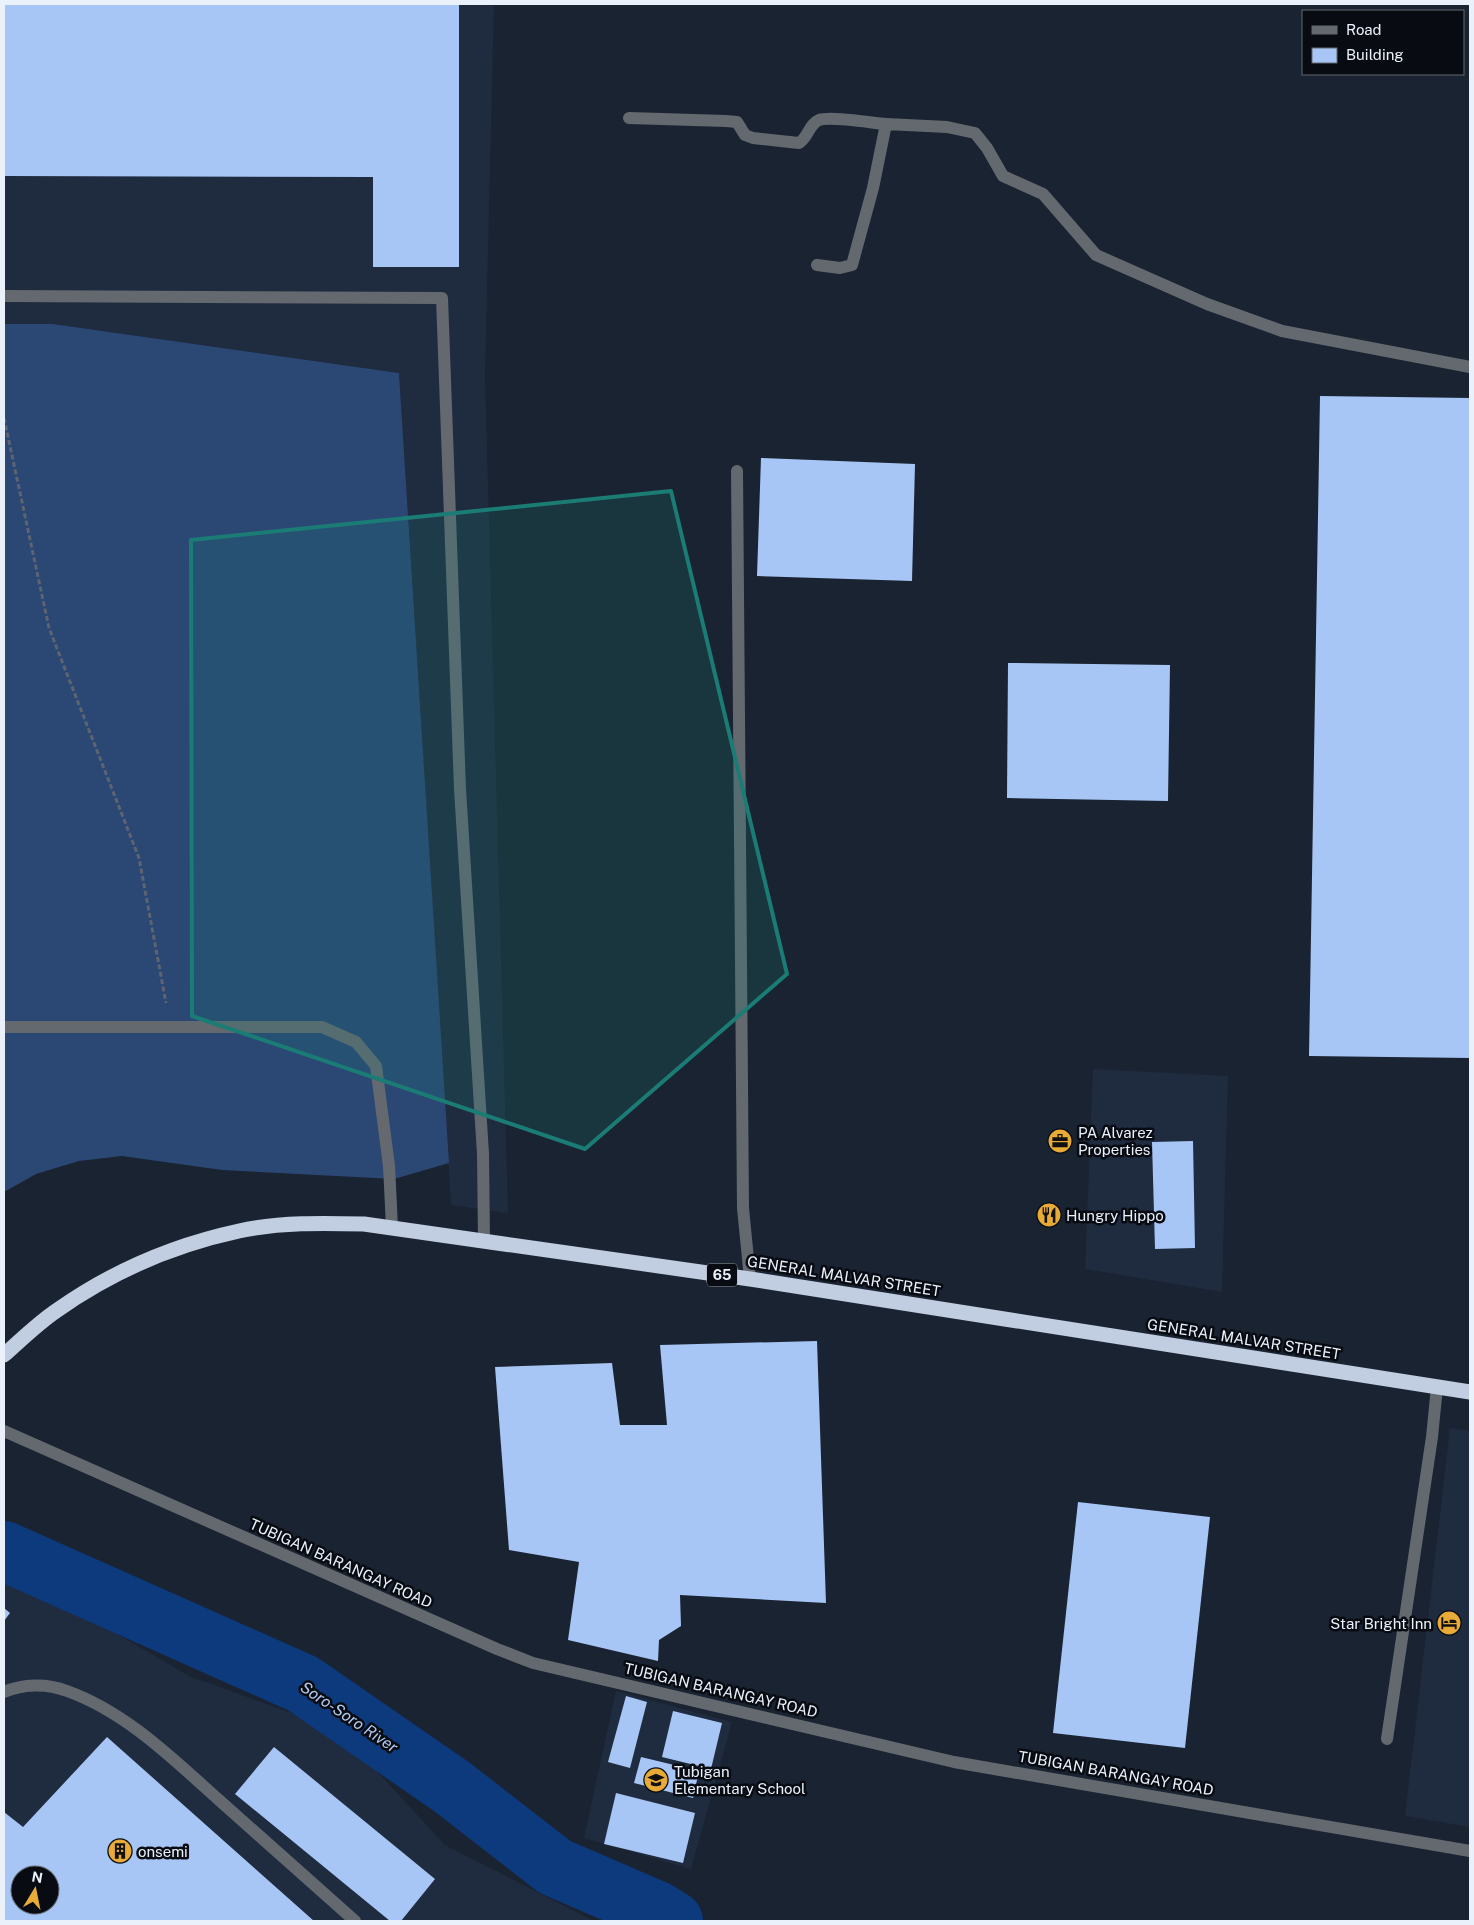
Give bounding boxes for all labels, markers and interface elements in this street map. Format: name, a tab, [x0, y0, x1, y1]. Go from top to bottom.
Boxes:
legend	[1302, 10, 1464, 75]
text: Road	[1346, 21, 1382, 38]
text: Building	[1346, 46, 1404, 63]
place label: PA Alvarez Properties	[1078, 1124, 1153, 1158]
office icon: PA Alvarez Properties	[1047, 1128, 1073, 1154]
restaurant icon: Hungry Hippo	[1036, 1202, 1062, 1228]
place label: Hungry Hippo	[1066, 1207, 1164, 1224]
street label: GENERAL MALVAR STREET	[746, 1252, 942, 1300]
road number: 65	[707, 1264, 737, 1286]
street label: GENERAL MALVAR STREET	[1146, 1315, 1342, 1363]
street label: TUBIGAN BARANGAY ROAD	[247, 1515, 435, 1611]
hotel icon: Star Bright Inn	[1436, 1610, 1462, 1636]
place label: Star Bright Inn	[1330, 1615, 1432, 1632]
street label: TUBIGAN BARANGAY ROAD	[623, 1659, 819, 1721]
water label: Soro-Soro River	[297, 1677, 402, 1757]
street label: TUBIGAN BARANGAY ROAD	[1017, 1747, 1215, 1799]
place label: Tubigan Elementary School	[674, 1763, 806, 1797]
school or university icon: Tubigan Elementary School	[643, 1767, 669, 1793]
building icon: onsemi	[107, 1838, 133, 1864]
place label: onsemi	[138, 1843, 188, 1860]
north arrow	[10, 1865, 60, 1915]
text: N	[30, 1868, 44, 1886]

